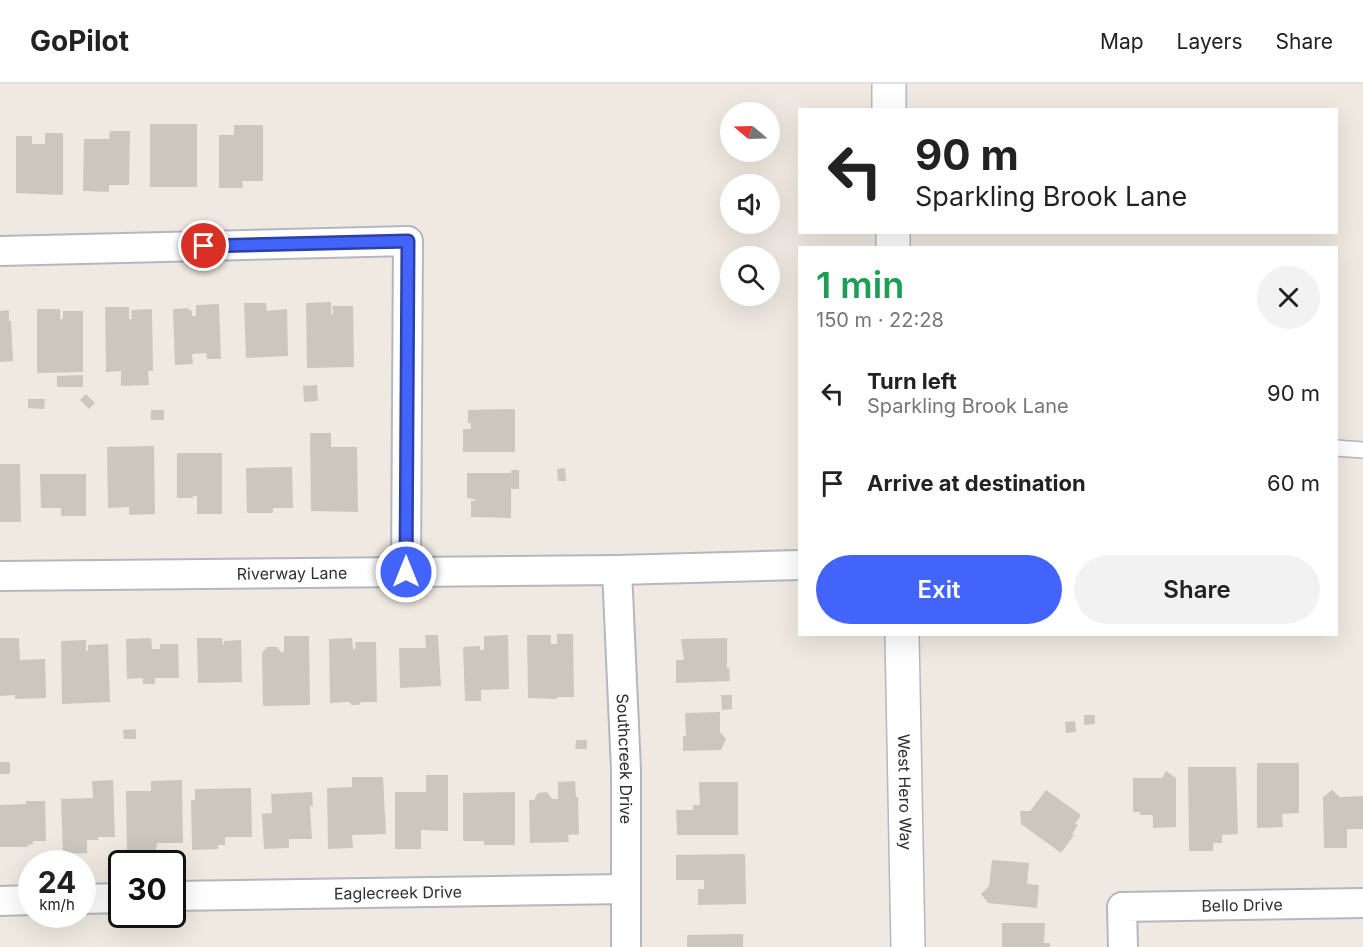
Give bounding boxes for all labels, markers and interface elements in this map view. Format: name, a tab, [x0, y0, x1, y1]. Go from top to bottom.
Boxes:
text: GoPilot	[30, 24, 129, 58]
text: Map	[1100, 29, 1144, 54]
text: Layers	[1177, 29, 1243, 54]
text: Share	[1276, 29, 1333, 54]
north arrow	[720, 102, 780, 162]
map controls	[720, 102, 780, 306]
text: 90 m	[915, 129, 1019, 180]
icon: left	[816, 132, 894, 210]
button: sound	[720, 174, 780, 234]
text: Sparkling Brook Lane	[915, 180, 1187, 213]
pin	[178, 220, 229, 271]
icon: arrive	[187, 229, 220, 262]
button: search	[720, 246, 780, 306]
text: 1 min	[816, 263, 904, 307]
button: close	[1257, 266, 1320, 329]
text: 150 m · 22:28	[816, 308, 944, 332]
text: Turn left	[867, 368, 957, 394]
icon: left	[816, 377, 849, 410]
text: 90 m	[1267, 380, 1320, 406]
text: Sparkling Brook Lane	[867, 394, 1069, 418]
icon: arrive	[816, 467, 849, 500]
text: Arrive at destination	[867, 470, 1086, 496]
text: 60 m	[1267, 470, 1320, 496]
position arrow	[374, 540, 438, 604]
button: Exit	[816, 555, 1062, 624]
button: Share	[1074, 555, 1320, 624]
street label: Riverway Lane	[237, 563, 347, 584]
street label: Southcreek Drive	[613, 693, 636, 824]
street label: West Hero Way	[894, 734, 916, 850]
speed limit sign: 30	[108, 850, 186, 928]
text: 24	[38, 864, 76, 900]
street label: Eaglecreek Drive	[334, 882, 462, 904]
street label: Bello Drive	[1201, 894, 1283, 916]
text: km/h	[39, 895, 75, 914]

